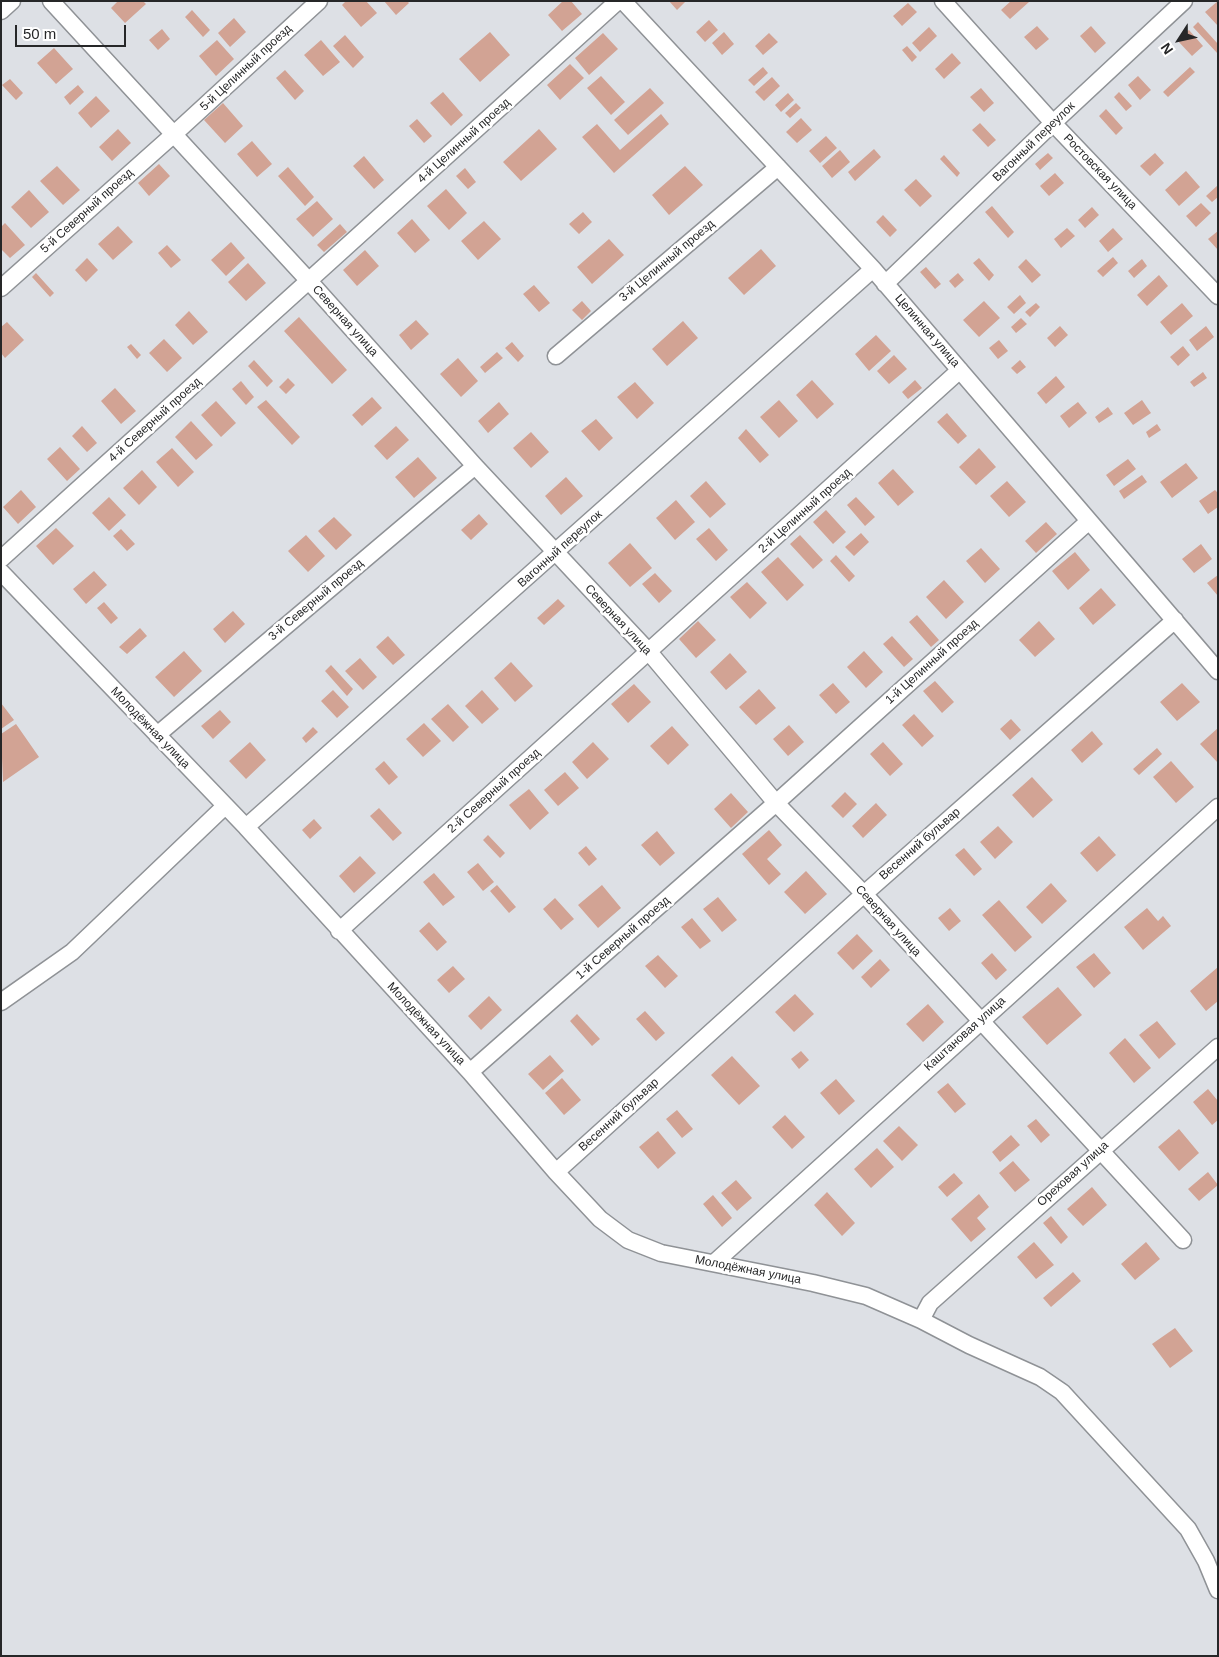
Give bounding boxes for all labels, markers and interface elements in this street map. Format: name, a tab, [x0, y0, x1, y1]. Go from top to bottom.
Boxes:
scale bar	[18, 15, 129, 47]
north arrow	[1154, 15, 1204, 65]
street label: 5-й Целинный проезд	[197, 22, 295, 114]
text: 50 m	[23, 25, 56, 42]
text: N	[1157, 40, 1176, 57]
street label: 4-й Целинный проезд	[415, 96, 513, 186]
street label: Вагонный переулок	[990, 99, 1078, 185]
street label: Ростовская улица	[1060, 131, 1140, 213]
street label: 5-й Северный проезд	[38, 166, 136, 256]
street label: 3-й Целинный проезд	[616, 217, 718, 305]
street label: Северная улица	[309, 282, 381, 360]
street label: Целинная улица	[892, 292, 962, 370]
street label: 4-й Северный проезд	[106, 375, 204, 465]
street label: 2-й Целинный проезд	[756, 466, 854, 556]
street label: Вагонный переулок	[515, 507, 605, 591]
street label: 3-й Северный проезд	[266, 556, 366, 644]
street label: Северная улица	[582, 582, 654, 658]
street label: 1-й Целинный проезд	[883, 617, 981, 707]
street label: Молодёжная улица	[107, 684, 193, 772]
street label: 2-й Северный проезд	[445, 746, 543, 836]
street label: Весенний бульвар	[877, 805, 963, 883]
street label: Северная улица	[852, 882, 924, 960]
street label: 1-й Северный проезд	[573, 893, 673, 983]
street label: Молодёжная улица	[384, 980, 468, 1068]
street label: Каштановая улица	[921, 994, 1009, 1074]
street label: Весенний бульвар	[576, 1075, 662, 1155]
street label: Ореховая улица	[1034, 1138, 1112, 1210]
street label: Молодёжная улица	[694, 1253, 802, 1287]

